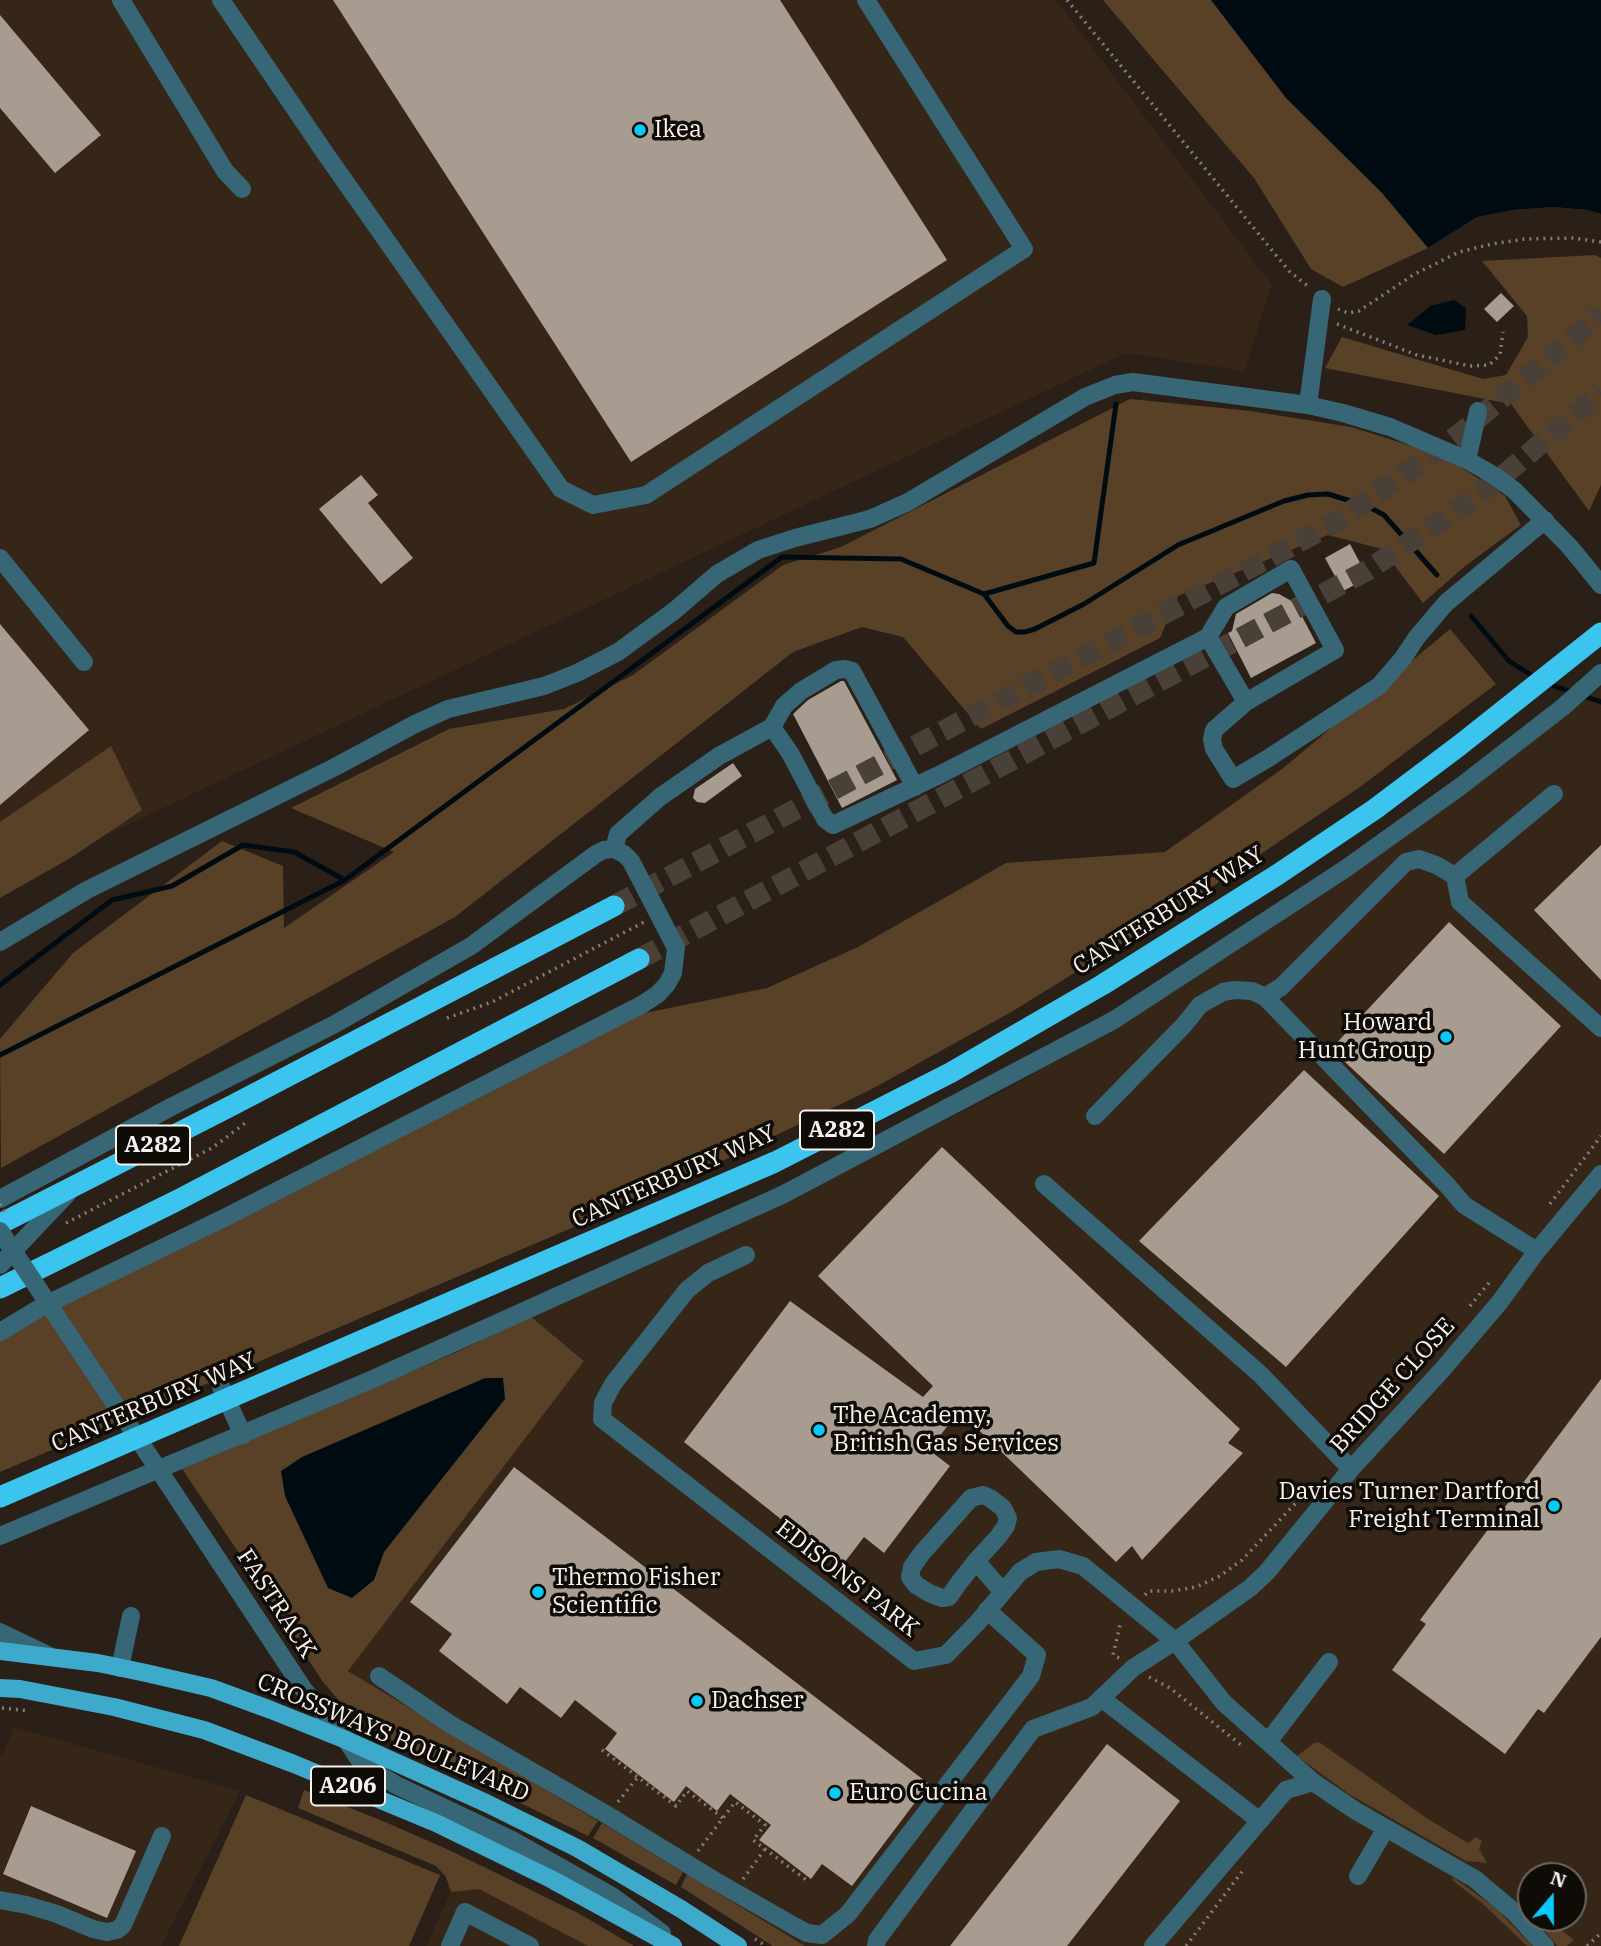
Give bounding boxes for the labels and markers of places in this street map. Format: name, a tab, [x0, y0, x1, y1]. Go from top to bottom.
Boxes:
place label: Ikea	[654, 116, 702, 144]
marker: Ikea	[632, 122, 648, 138]
place label: Howard Hunt Group	[1298, 1009, 1432, 1065]
marker: Howard Hunt Group	[1438, 1029, 1454, 1045]
place label: The Academy, British Gas Services	[833, 1402, 1059, 1458]
marker: The Academy, British Gas Services	[811, 1422, 827, 1438]
place label: Davies Turner Dartford Freight Terminal	[1278, 1478, 1540, 1534]
marker: Davies Turner Dartford Freight Terminal	[1546, 1498, 1562, 1514]
place label: Thermo Fisher Scientific	[552, 1564, 720, 1620]
marker: Thermo Fisher Scientific	[530, 1584, 546, 1600]
place label: Dachser	[711, 1687, 804, 1715]
marker: Dachser	[689, 1693, 705, 1709]
place label: Euro Cucina	[849, 1779, 988, 1807]
marker: Euro Cucina	[827, 1785, 843, 1801]

